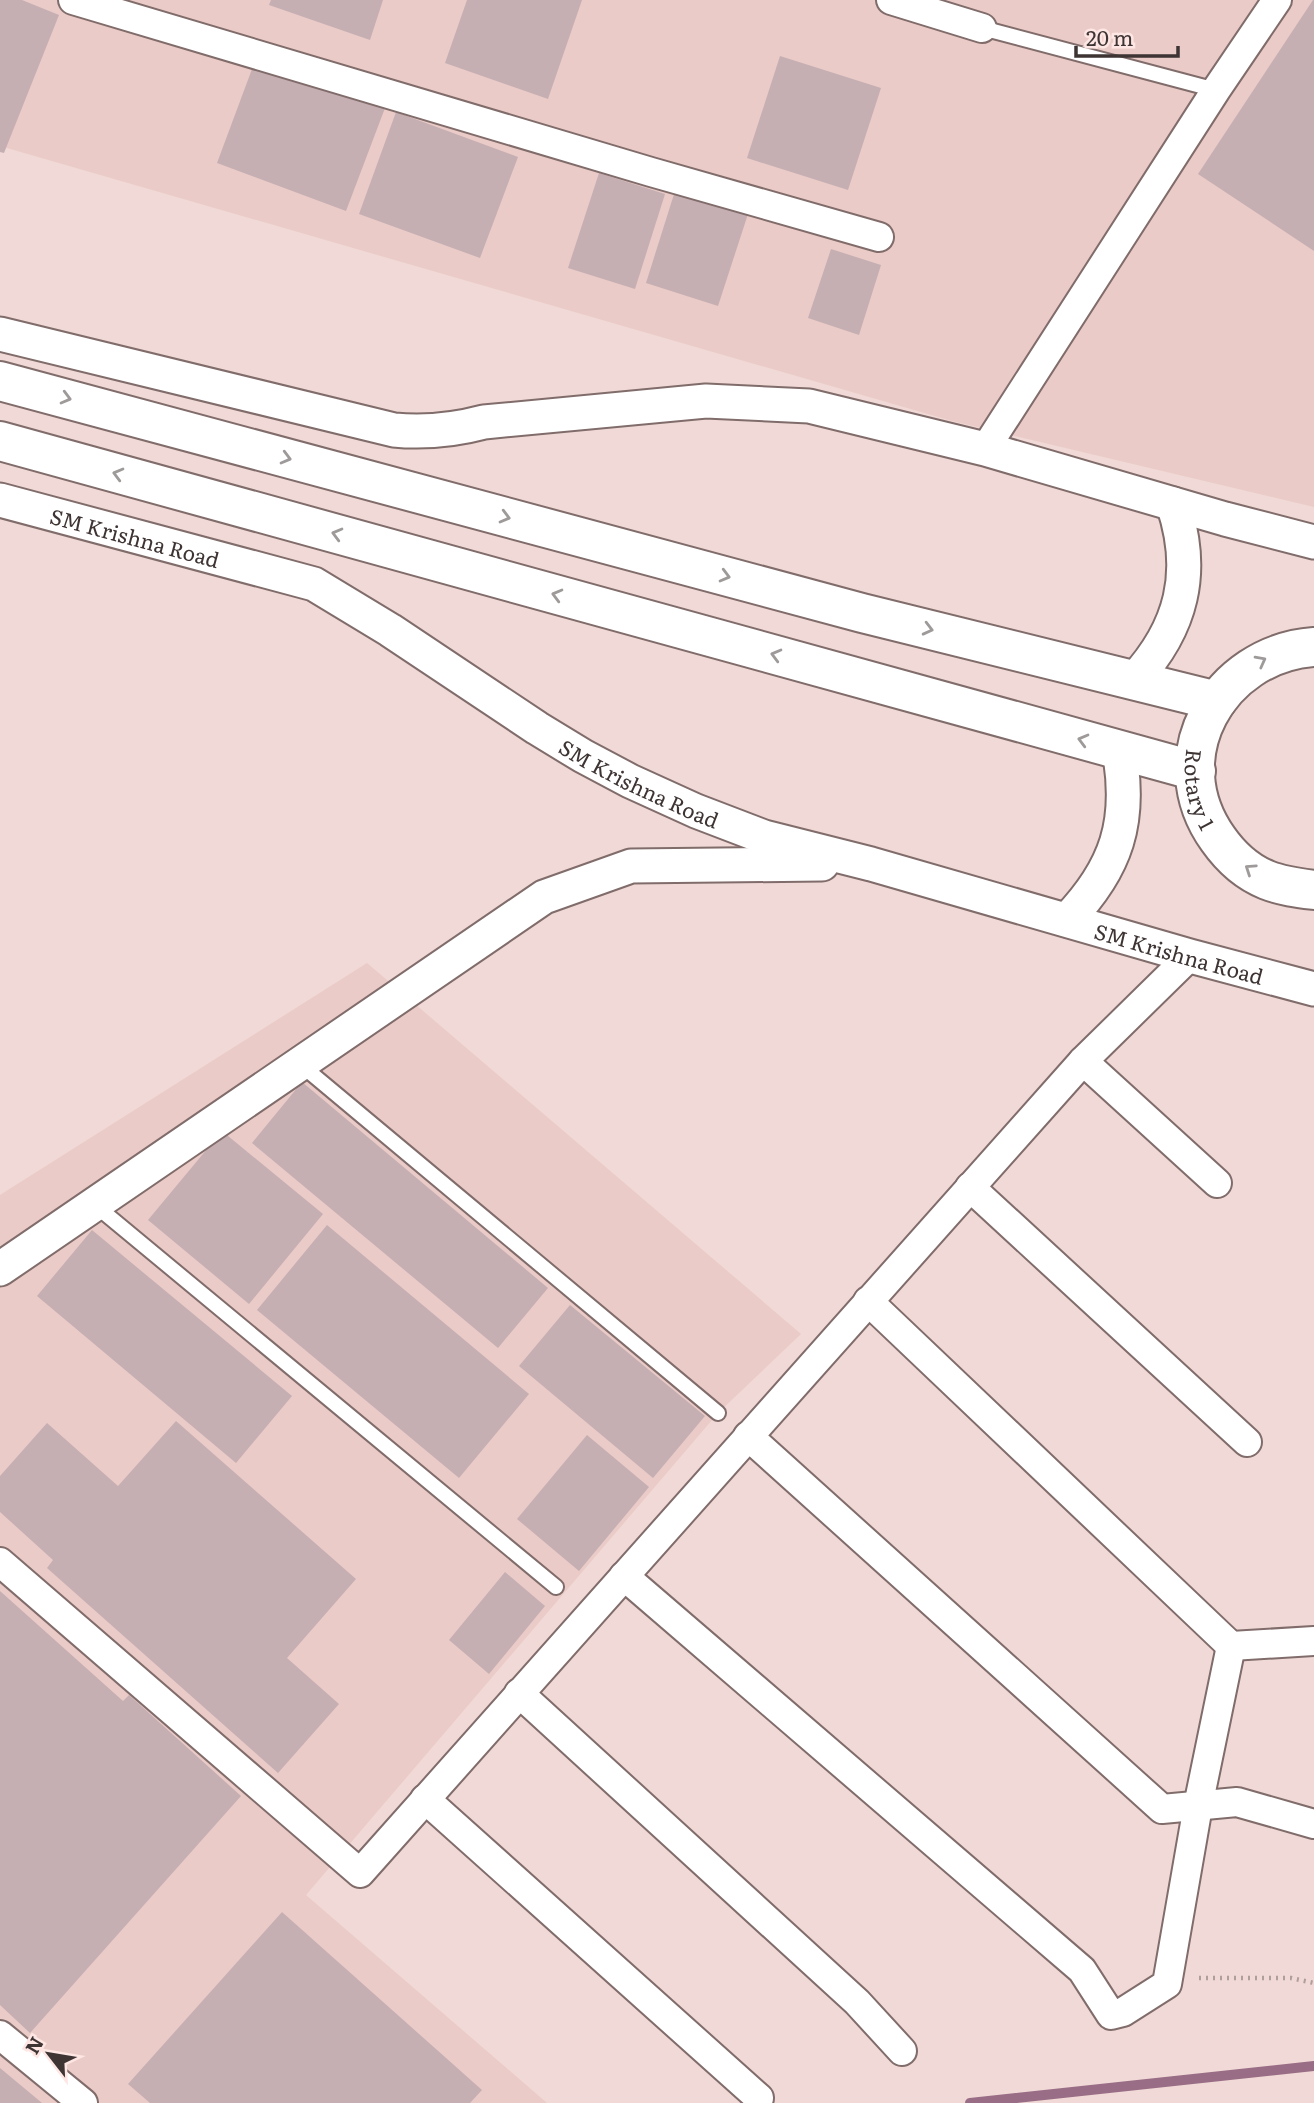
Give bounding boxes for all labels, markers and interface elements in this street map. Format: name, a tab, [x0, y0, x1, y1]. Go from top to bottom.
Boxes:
scale bar	[1076, 14, 1178, 58]
text: 20 m	[1086, 21, 1133, 52]
one-way arrow	[60, 390, 72, 404]
one-way arrow	[279, 449, 291, 464]
one-way arrow	[112, 467, 124, 482]
street label: SM Krishna Road	[47, 499, 223, 574]
one-way arrow	[499, 509, 511, 523]
one-way arrow	[332, 528, 344, 542]
one-way arrow	[719, 568, 731, 582]
one-way arrow	[551, 588, 563, 603]
one-way arrow	[922, 621, 934, 635]
one-way arrow	[770, 649, 782, 664]
one-way arrow	[1254, 656, 1266, 670]
street label: SM Krishna Road	[554, 730, 724, 834]
one-way arrow	[1077, 734, 1089, 748]
street label: Rotary 1	[1179, 748, 1224, 835]
one-way arrow	[1245, 865, 1258, 878]
street label: SM Krishna Road	[1091, 914, 1267, 990]
north arrow	[14, 2019, 84, 2089]
text: N	[17, 2031, 50, 2059]

